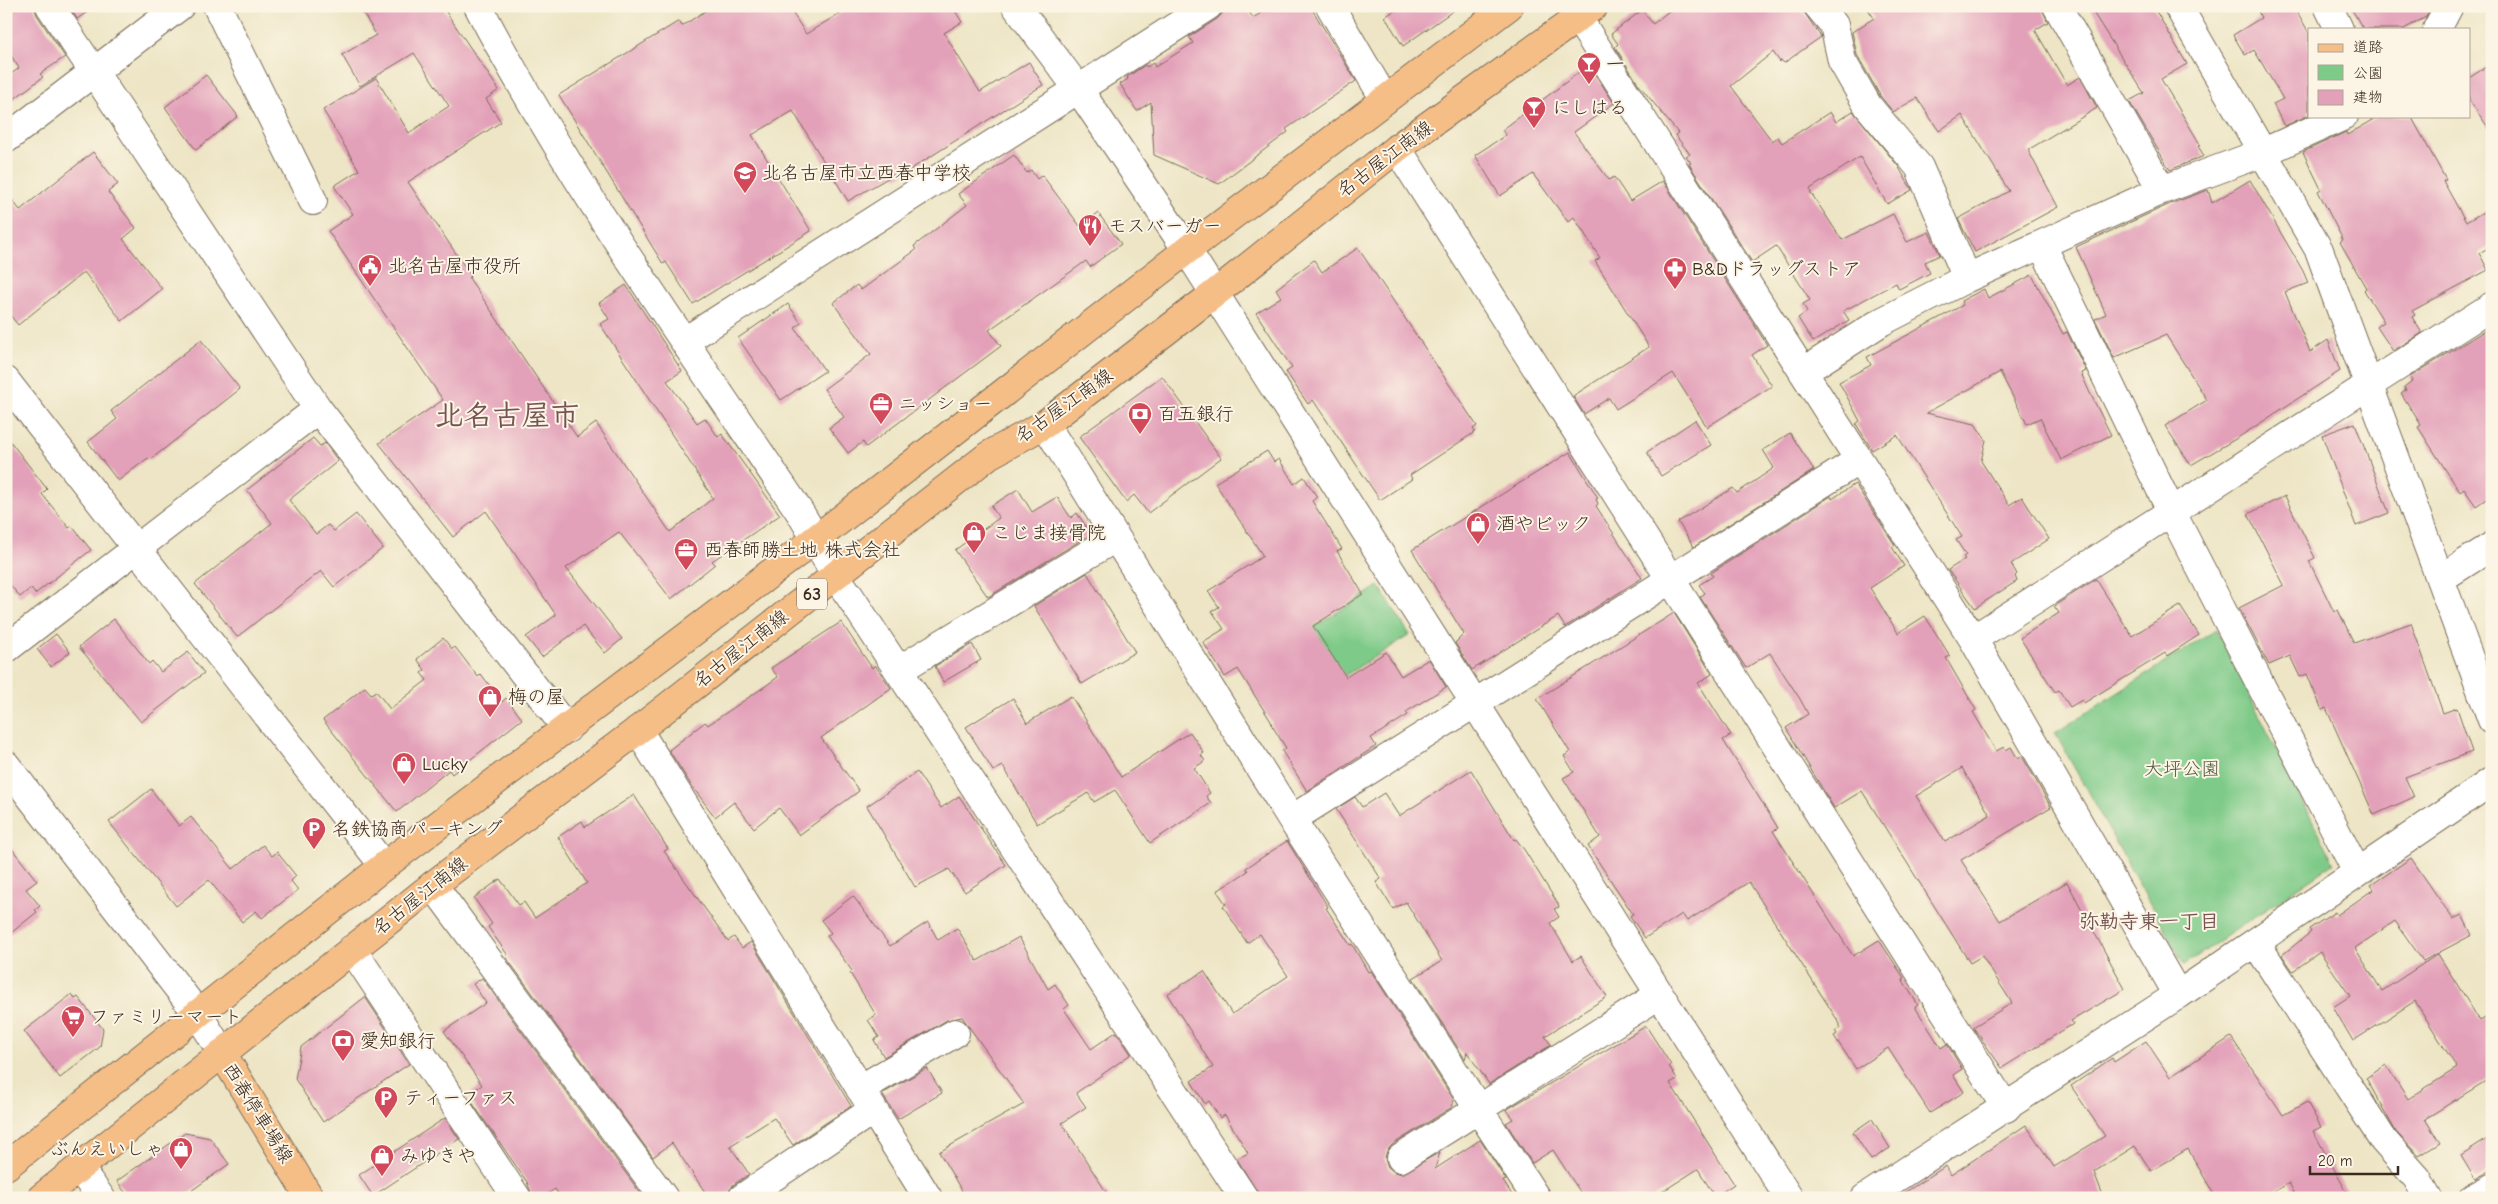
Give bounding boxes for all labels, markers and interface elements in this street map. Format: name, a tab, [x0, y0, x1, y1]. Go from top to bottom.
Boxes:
legend	[2308, 28, 2470, 118]
text: 道路	[2353, 38, 2383, 56]
bar icon: 一	[1576, 51, 1602, 85]
place label: 一	[1606, 53, 1625, 75]
text: 公園	[2353, 64, 2383, 82]
text: 建物	[2353, 88, 2383, 106]
bar icon: にしはる	[1521, 95, 1547, 129]
place label: にしはる	[1552, 97, 1628, 119]
street label: 名古屋江南線	[1333, 116, 1437, 202]
school or university icon: 北名古屋市立西春中学校	[732, 160, 758, 194]
place label: 北名古屋市立西春中学校	[762, 162, 971, 184]
restaurant icon: モスバーガー	[1077, 213, 1103, 247]
place label: モスバーガー	[1108, 215, 1222, 237]
public building icon: 北名古屋市役所	[357, 253, 383, 287]
place label: 北名古屋市役所	[388, 255, 521, 277]
pharmacy icon: B&Dドラッグストア	[1662, 256, 1688, 290]
place label: B&Dドラッグストア	[1692, 258, 1861, 280]
street label: 名古屋江南線	[1011, 364, 1117, 448]
office icon: ニッショー	[868, 391, 894, 425]
place label: ニッショー	[898, 393, 992, 415]
district label: 北名古屋市	[434, 399, 580, 432]
bank icon: 百五銀行	[1127, 401, 1153, 435]
place label: 百五銀行	[1158, 403, 1234, 425]
shop icon: 酒やビック	[1465, 511, 1491, 545]
place label: 酒やビック	[1496, 513, 1591, 535]
shop icon: こじま接骨院	[961, 520, 987, 554]
place label: こじま接骨院	[992, 522, 1106, 544]
office icon: 西春師勝土地 株式会社	[673, 537, 699, 571]
place label: 西春師勝土地 株式会社	[704, 539, 900, 561]
road number: 63	[797, 578, 827, 610]
street label: 名古屋江南線	[689, 605, 793, 693]
shop icon: 梅の屋	[477, 684, 503, 718]
place label: 梅の屋	[508, 686, 565, 708]
shop icon: Lucky	[391, 751, 417, 785]
place label: Lucky	[422, 753, 468, 775]
park label: 大坪公園	[2144, 758, 2220, 780]
parking icon: 名鉄協商パーキング	[301, 816, 327, 850]
place label: 名鉄協商パーキング	[332, 818, 503, 840]
street label: 名古屋江南線	[368, 852, 472, 940]
district label: 弥勒寺東一丁目	[2079, 910, 2219, 933]
supermarket icon: ファミリーマート	[60, 1004, 86, 1038]
place label: ファミリーマート	[90, 1006, 242, 1028]
bank icon: 愛知銀行	[330, 1028, 356, 1062]
place label: 愛知銀行	[360, 1030, 436, 1052]
street label: 西春停車場線	[218, 1059, 298, 1167]
parking icon: ティーファス	[373, 1085, 399, 1119]
place label: ティーファス	[404, 1087, 517, 1109]
shop icon: ぶんえいしゃ	[168, 1136, 194, 1170]
place label: ぶんえいしゃ	[50, 1138, 164, 1160]
shop icon: みゆきや	[369, 1143, 395, 1177]
scale bar	[2310, 1144, 2398, 1176]
place label: みゆきや	[400, 1145, 476, 1167]
text: 20 m	[2318, 1152, 2352, 1170]

